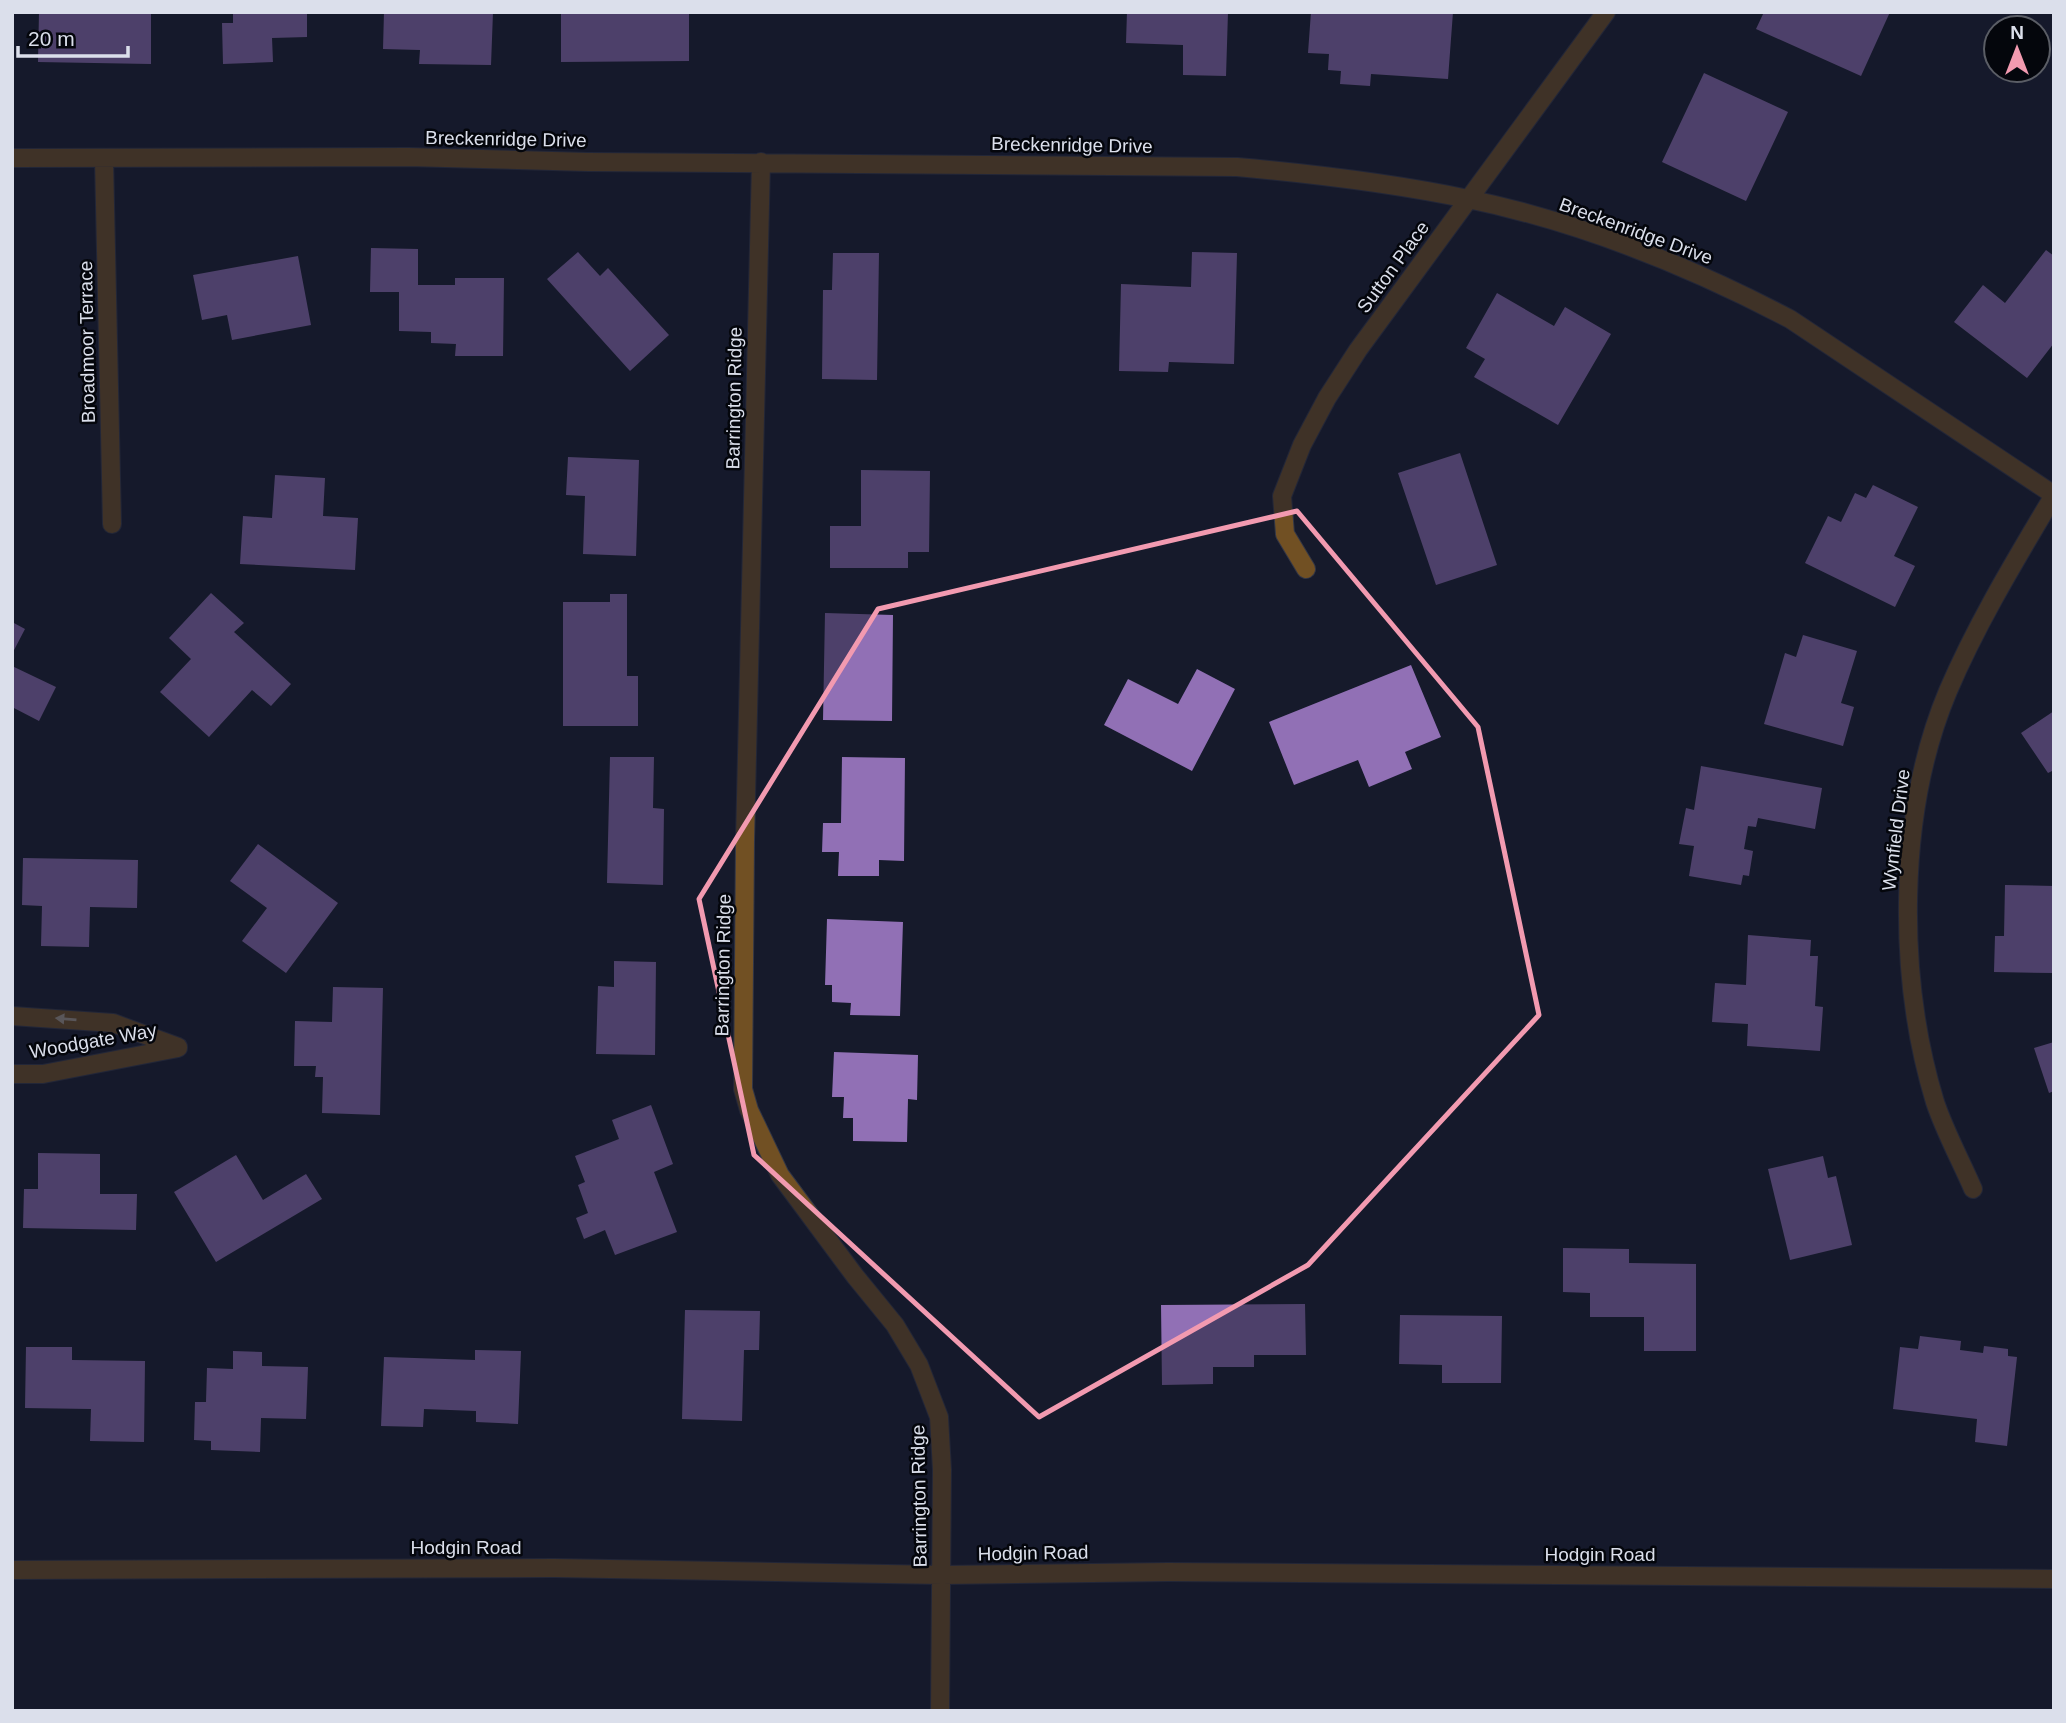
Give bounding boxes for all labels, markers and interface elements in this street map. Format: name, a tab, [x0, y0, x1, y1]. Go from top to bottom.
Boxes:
scale bar	[18, 14, 128, 58]
north arrow	[1982, 14, 2052, 84]
text: N	[2010, 22, 2024, 43]
text: 20 m	[28, 27, 75, 50]
street label: Breckenridge Drive	[425, 127, 587, 151]
street label: Breckenridge Drive	[991, 133, 1153, 157]
street label: Breckenridge Drive	[1556, 194, 1716, 268]
street label: Sutton Place	[1353, 217, 1433, 317]
street label: Broadmoor Terrace	[75, 261, 99, 423]
street label: Barrington Ridge	[722, 327, 746, 469]
street label: Wynfield Drive	[1878, 768, 1914, 892]
street label: Barrington Ridge	[711, 894, 735, 1036]
one-way arrow	[55, 1013, 77, 1024]
street label: Woodgate Way	[28, 1019, 159, 1063]
street label: Barrington Ridge	[907, 1425, 931, 1567]
street label: Hodgin Road	[411, 1537, 521, 1558]
street label: Hodgin Road	[977, 1542, 1089, 1564]
street label: Hodgin Road	[1545, 1544, 1655, 1565]

